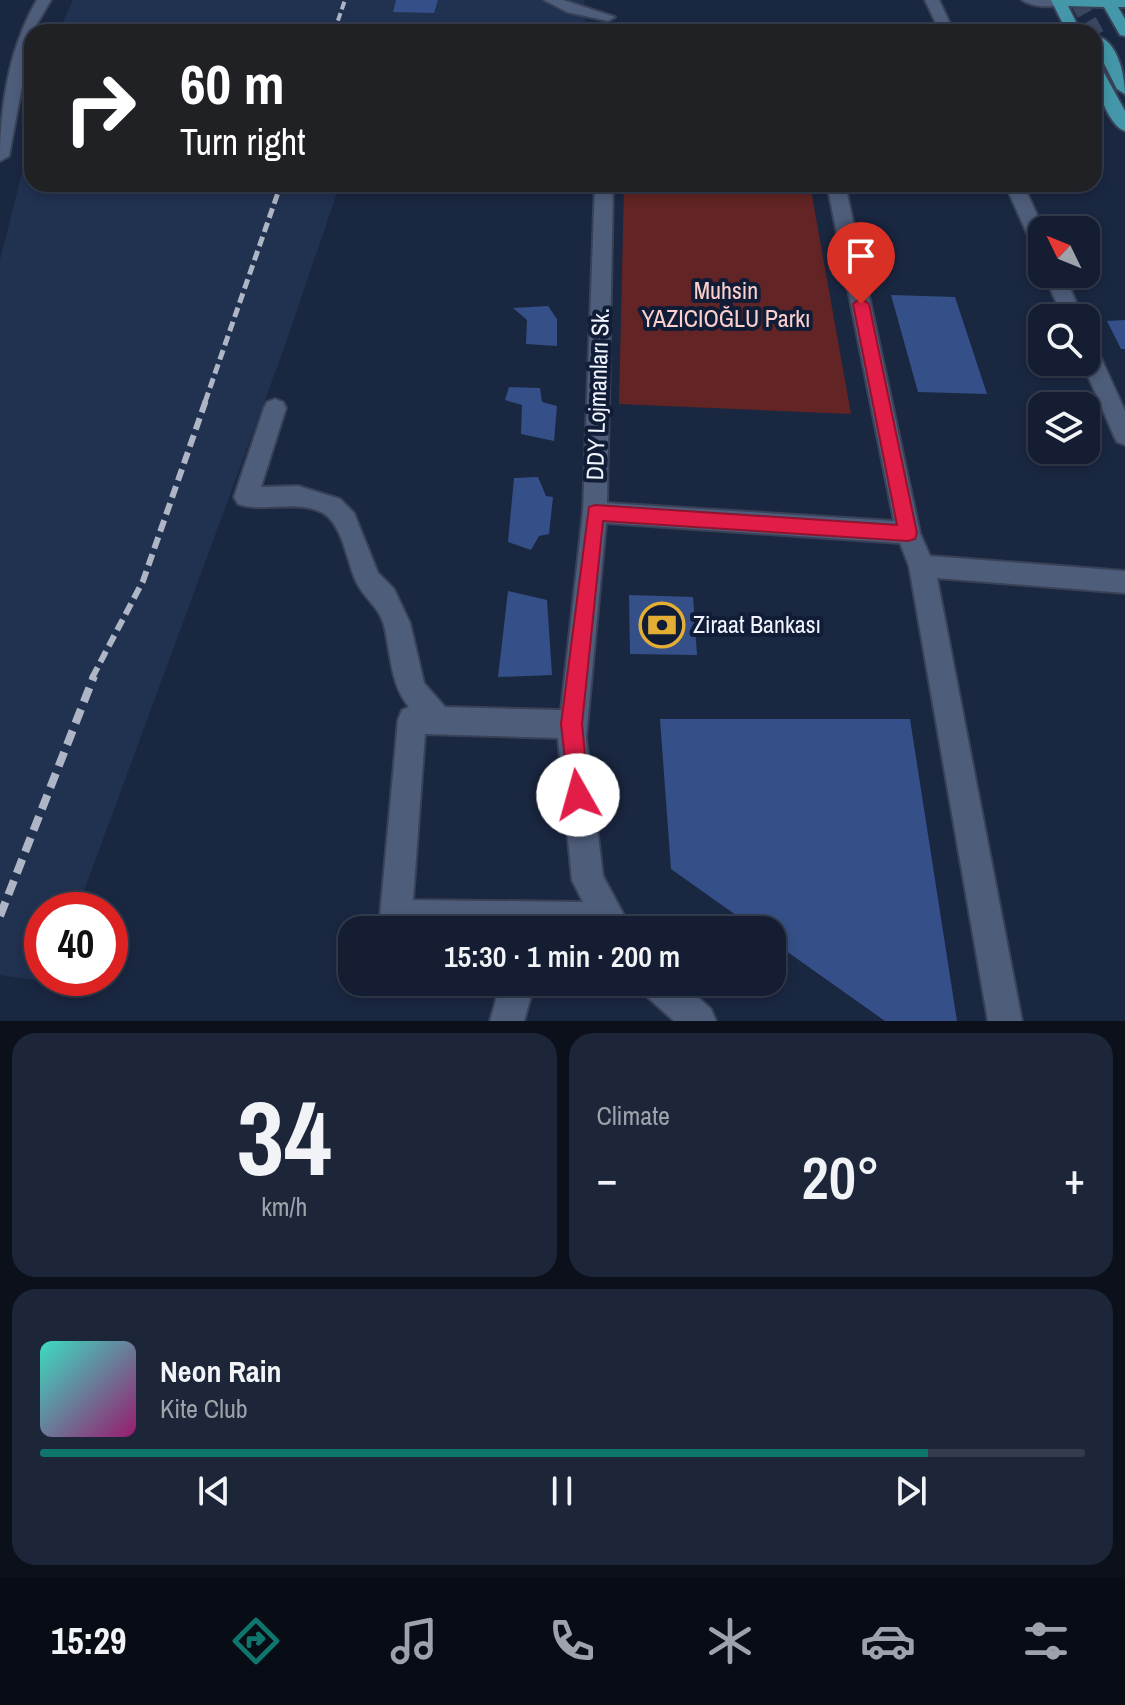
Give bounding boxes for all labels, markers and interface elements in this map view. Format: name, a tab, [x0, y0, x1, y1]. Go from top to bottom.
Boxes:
text: 60 m	[180, 46, 285, 121]
icon: right	[48, 56, 152, 160]
text: Turn right	[180, 118, 305, 166]
north arrow	[1028, 216, 1100, 288]
map controls	[1028, 216, 1100, 464]
pin	[827, 222, 895, 304]
icon: arrive	[839, 234, 883, 278]
park label: Muhsin YAZICIOĞLU Parkı	[641, 274, 811, 334]
button: search	[1028, 304, 1100, 376]
street label: DDY Lojmanları Sk.	[578, 307, 616, 481]
button: layers	[1028, 392, 1100, 464]
bank icon: Ziraat Bankası	[638, 601, 686, 649]
place label: Ziraat Bankası	[693, 608, 821, 640]
position arrow	[536, 753, 620, 837]
speed limit sign: 40	[24, 892, 128, 996]
text: 15:30 · 1 min · 200 m	[444, 936, 680, 976]
text: 34	[237, 1067, 332, 1207]
text: Climate	[597, 1098, 670, 1133]
text: 20°	[801, 1137, 880, 1218]
text: −	[597, 1148, 618, 1208]
text: +	[1064, 1148, 1085, 1208]
text: km/h	[261, 1189, 307, 1224]
text: Neon Rain	[160, 1351, 282, 1391]
text: Kite Club	[160, 1391, 248, 1426]
icon: previous	[192, 1469, 236, 1513]
icon: pause	[540, 1469, 584, 1513]
icon: next	[889, 1469, 933, 1513]
icon: directions	[228, 1613, 284, 1669]
icon: music	[386, 1613, 442, 1669]
icon: phone	[544, 1613, 600, 1669]
icon: climate	[702, 1613, 758, 1669]
icon: car	[860, 1613, 916, 1669]
icon: filters	[1018, 1613, 1074, 1669]
text: 15:29	[51, 1617, 126, 1665]

